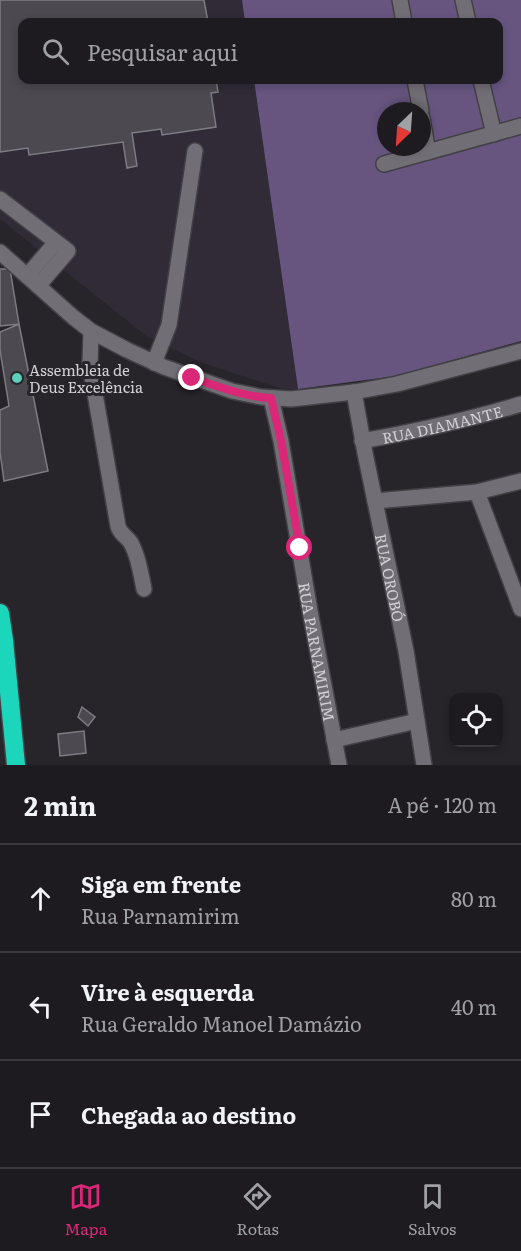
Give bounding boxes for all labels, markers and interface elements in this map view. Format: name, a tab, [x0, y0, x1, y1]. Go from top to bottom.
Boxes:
search box	[18, 18, 503, 84]
icon: search	[39, 35, 72, 68]
text: Pesquisar aqui	[87, 35, 238, 68]
north arrow	[377, 102, 431, 156]
place label: Assembleia de Deus Excelência	[29, 358, 144, 398]
route end	[178, 364, 204, 390]
marker: Assembleia de Deus Excelência	[10, 371, 24, 385]
street label: RUA DIAMANTE	[380, 399, 505, 449]
street label: RUA OROBÓ	[370, 531, 411, 624]
route start	[286, 534, 312, 560]
street label: RUA PARNAMIRIM	[294, 580, 342, 723]
map controls	[449, 693, 503, 747]
button: locate	[449, 693, 503, 747]
text: 2 min	[24, 785, 97, 824]
text: A pé · 120 m	[388, 789, 497, 819]
text: Siga em frente	[81, 867, 241, 900]
icon: ahead	[24, 882, 57, 915]
text: 80 m	[451, 883, 497, 913]
text: Rua Parnamirim	[81, 900, 240, 930]
text: Vire à esquerda	[81, 975, 254, 1008]
icon: left	[24, 990, 57, 1023]
text: 40 m	[451, 991, 497, 1021]
text: Rua Geraldo Manoel Damázio	[81, 1008, 362, 1038]
icon: arrive	[24, 1098, 57, 1131]
text: Chegada ao destino	[81, 1098, 296, 1131]
tab: Mapa	[65, 1180, 107, 1240]
tab: Rotas	[237, 1180, 279, 1240]
tab: Salvos	[408, 1180, 456, 1240]

